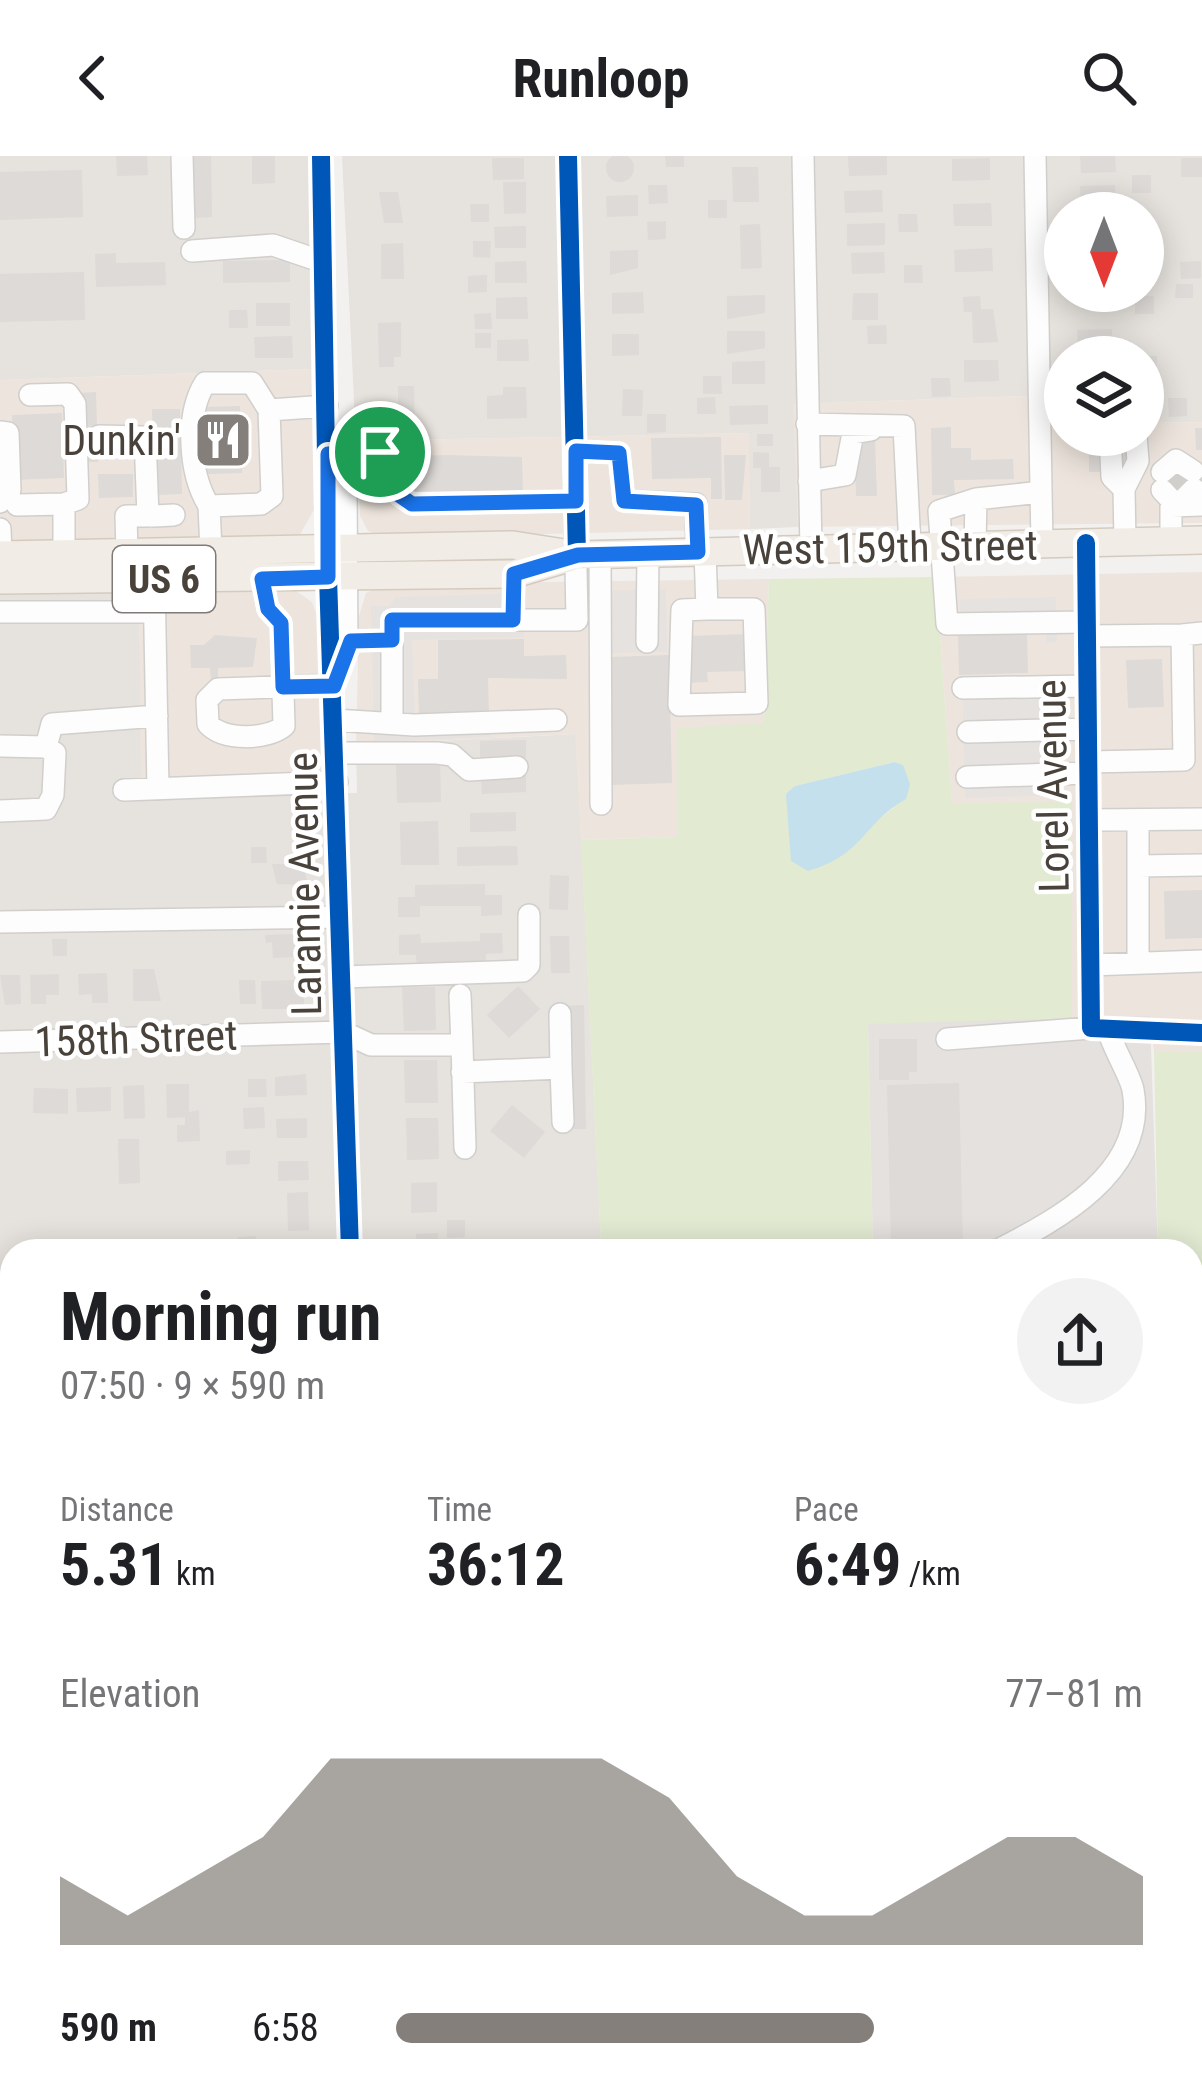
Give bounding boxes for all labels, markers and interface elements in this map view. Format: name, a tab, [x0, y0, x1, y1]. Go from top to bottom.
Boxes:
icon: back	[60, 45, 126, 111]
icon: search	[1076, 45, 1142, 111]
text: Runloop	[512, 47, 690, 110]
north arrow	[1044, 192, 1164, 312]
map controls	[1044, 192, 1164, 456]
button: layers	[1044, 336, 1164, 456]
pin	[329, 401, 431, 503]
restaurant icon: Dunkin'	[192, 409, 254, 471]
place label: Dunkin'	[62, 416, 181, 465]
icon: arrive	[347, 419, 413, 485]
street label: West 159th Street	[742, 520, 1038, 575]
road number: US 6	[113, 546, 215, 612]
street label: Lorel Avenue	[1026, 679, 1079, 893]
street label: Laramie Avenue	[278, 752, 331, 1016]
street label: 158th Street	[34, 1010, 238, 1067]
button: share	[1017, 1278, 1143, 1404]
text: Morning run	[60, 1279, 382, 1356]
text: 07:50 · 9 × 590 m	[60, 1363, 325, 1409]
text: Distance	[60, 1490, 174, 1529]
text: Time	[427, 1490, 492, 1529]
text: Pace	[794, 1490, 859, 1529]
text: 5.31	[60, 1529, 168, 1600]
text: 36:12	[427, 1529, 565, 1600]
text: 6:49	[794, 1529, 901, 1600]
text: km	[168, 1554, 216, 1593]
text: /km	[901, 1554, 961, 1593]
text: Elevation	[60, 1671, 200, 1717]
text: 77–81 m	[1005, 1671, 1143, 1717]
text: 590 m	[60, 2005, 157, 2051]
text: 6:58	[252, 2005, 319, 2051]

